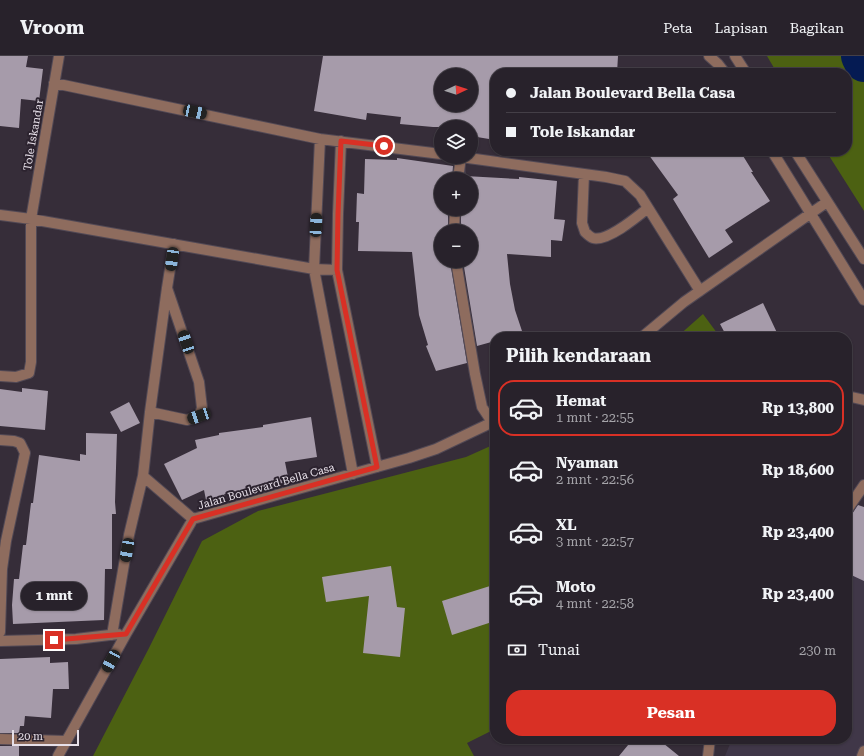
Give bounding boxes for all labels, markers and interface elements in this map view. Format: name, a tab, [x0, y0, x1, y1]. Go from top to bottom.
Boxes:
text: Vroom	[20, 16, 84, 39]
text: Peta	[663, 20, 692, 36]
text: Lapisan	[714, 20, 768, 36]
text: Bagikan	[790, 20, 844, 36]
north arrow	[434, 68, 478, 112]
map controls	[434, 68, 478, 268]
text: Jalan Boulevard Bella Casa	[530, 84, 735, 102]
street label: Tole Iskandar	[21, 98, 46, 172]
car	[182, 104, 208, 120]
button: layers	[434, 120, 478, 164]
text: Tole Iskandar	[530, 123, 635, 141]
route start	[375, 137, 393, 155]
button: +	[434, 172, 478, 216]
car	[309, 213, 323, 237]
button: −	[434, 224, 478, 268]
car	[164, 246, 180, 272]
car	[176, 329, 196, 355]
text: Pilih kendaraan	[506, 345, 651, 366]
icon: car	[508, 390, 544, 426]
text: Hemat	[556, 392, 606, 410]
text: Rp 13,800	[762, 399, 834, 417]
car	[186, 406, 212, 426]
text: 1 mnt · 22:55	[556, 410, 634, 425]
icon: car	[508, 452, 544, 488]
text: Nyaman	[556, 454, 618, 472]
street label: Jalan Boulevard Bella Casa	[196, 461, 336, 512]
text: Rp 18,600	[762, 461, 834, 479]
text: 2 mnt · 22:56	[556, 472, 634, 487]
icon: car	[508, 514, 544, 550]
text: XL	[556, 516, 577, 534]
text: Rp 23,400	[762, 523, 834, 541]
text: 3 mnt · 22:57	[556, 534, 634, 549]
car	[119, 537, 135, 563]
icon: car	[508, 576, 544, 612]
text: Moto	[556, 578, 596, 596]
callout: 1 mnt	[21, 582, 87, 610]
text: Rp 23,400	[762, 585, 834, 603]
text: 1 mnt	[35, 588, 73, 603]
text: 4 mnt · 22:58	[556, 596, 634, 611]
route end	[45, 631, 63, 649]
icon: cash	[506, 639, 528, 661]
text: Tunai	[538, 641, 580, 659]
text: 230 m	[799, 643, 836, 658]
car	[100, 648, 122, 674]
button: Pesan	[506, 690, 836, 736]
scale bar	[12, 728, 79, 747]
text: 20 m	[18, 730, 43, 743]

